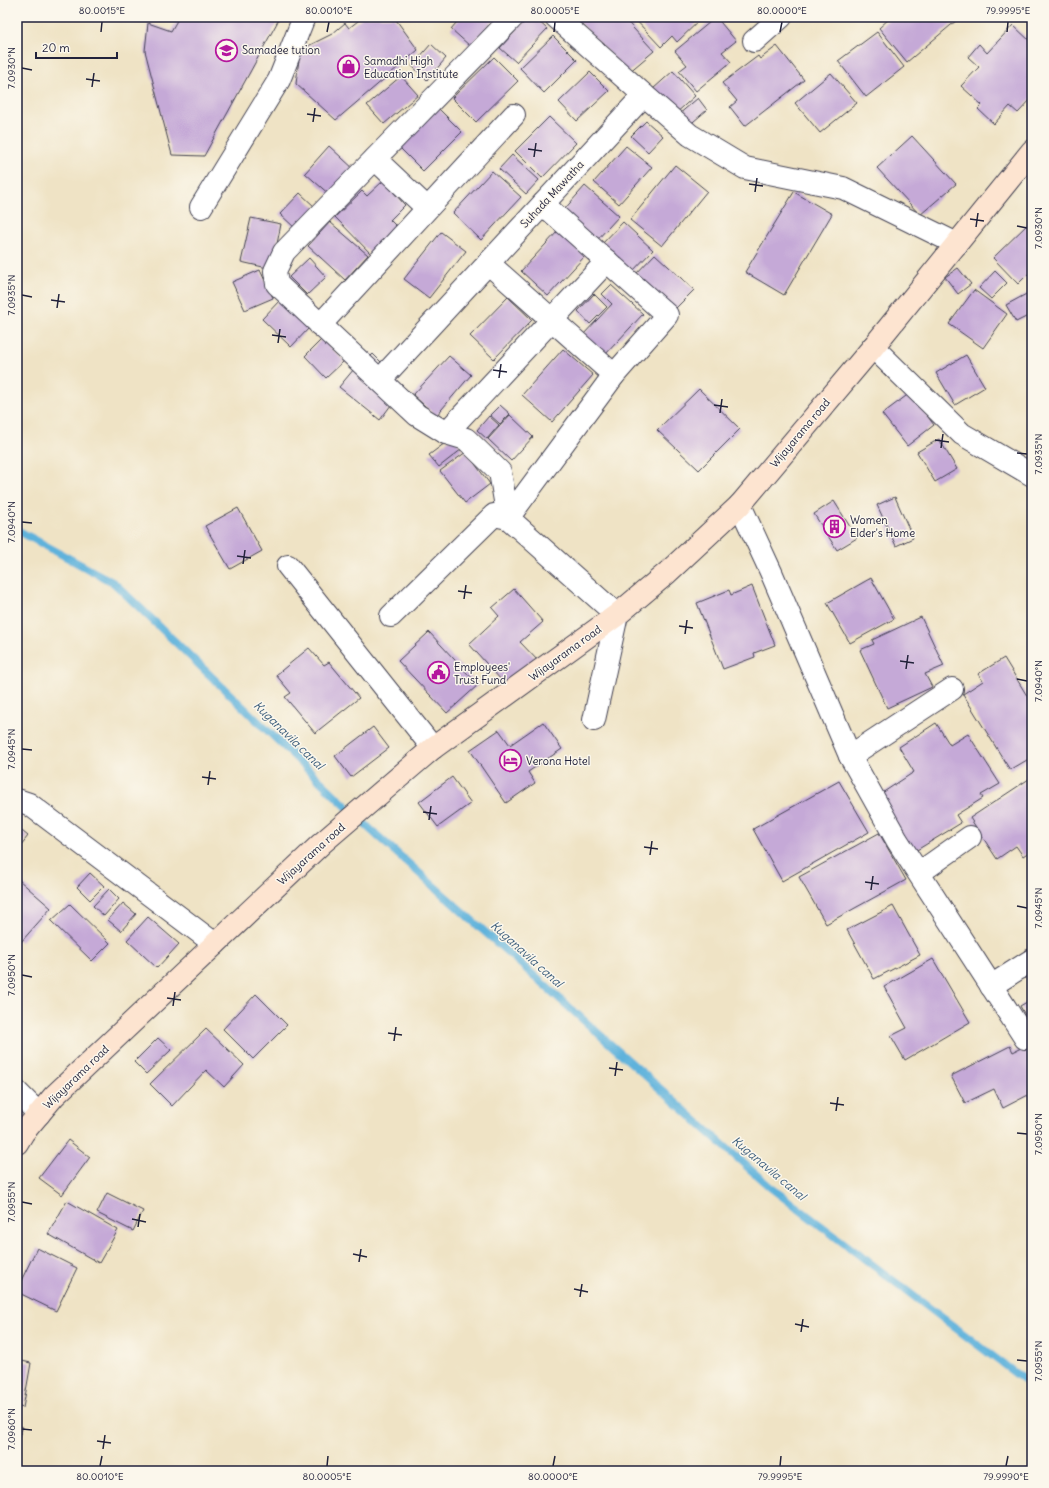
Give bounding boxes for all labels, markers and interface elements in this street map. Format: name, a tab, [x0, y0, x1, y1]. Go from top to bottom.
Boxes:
text: 80.0015°E	[79, 4, 125, 17]
text: 80.0010°E	[305, 4, 353, 17]
text: 80.0005°E	[530, 4, 580, 17]
text: 80.0000°E	[757, 4, 807, 17]
text: 79.9995°E	[986, 4, 1030, 17]
scale bar	[36, 34, 117, 60]
school or university icon: Samadee tution	[214, 37, 240, 63]
text: 20 m	[42, 40, 70, 55]
place label: Samadee tution	[242, 43, 320, 57]
text: 7.0930°N	[5, 47, 18, 89]
shop icon: Samadhi High Education Institute	[335, 54, 361, 80]
place label: Samadhi High Education Institute	[364, 54, 458, 81]
street label: Suhada Mawatha	[517, 157, 587, 231]
text: 7.0930°N	[1032, 207, 1045, 249]
text: 7.0935°N	[5, 275, 18, 315]
street label: Wijayarama road	[767, 395, 833, 470]
text: 7.0935°N	[1032, 434, 1045, 474]
text: 7.0940°N	[5, 501, 18, 543]
building icon: Women Elder's Home	[822, 513, 848, 539]
place label: Women Elder's Home	[850, 513, 915, 540]
street label: Wijayarama road	[526, 622, 604, 684]
public building icon: Employees' Trust Fund	[425, 660, 451, 686]
place label: Employees' Trust Fund	[454, 660, 510, 687]
text: 7.0940°N	[1032, 660, 1045, 702]
water label: Kuganavila canal	[251, 698, 329, 774]
text: 7.0945°N	[5, 728, 18, 770]
hotel icon: Verona Hotel	[498, 748, 524, 774]
place label: Verona Hotel	[526, 754, 590, 768]
street label: Wijayarama road	[274, 820, 348, 888]
text: 7.0945°N	[1032, 887, 1045, 929]
water label: Kuganavila canal	[488, 918, 568, 992]
text: 7.0950°N	[5, 954, 18, 996]
street label: Wijayarama road	[40, 1042, 112, 1112]
text: 7.0950°N	[1032, 1113, 1045, 1155]
water label: Kuganavila canal	[729, 1133, 811, 1205]
text: 7.0955°N	[5, 1181, 18, 1223]
text: 7.0955°N	[1032, 1340, 1045, 1382]
text: 7.0960°N	[5, 1408, 18, 1450]
text: 80.0010°E	[76, 1470, 124, 1483]
text: 80.0005°E	[302, 1470, 352, 1483]
text: 80.0000°E	[528, 1470, 578, 1483]
text: 79.9995°E	[758, 1470, 802, 1483]
text: 79.9990°E	[983, 1470, 1029, 1483]

